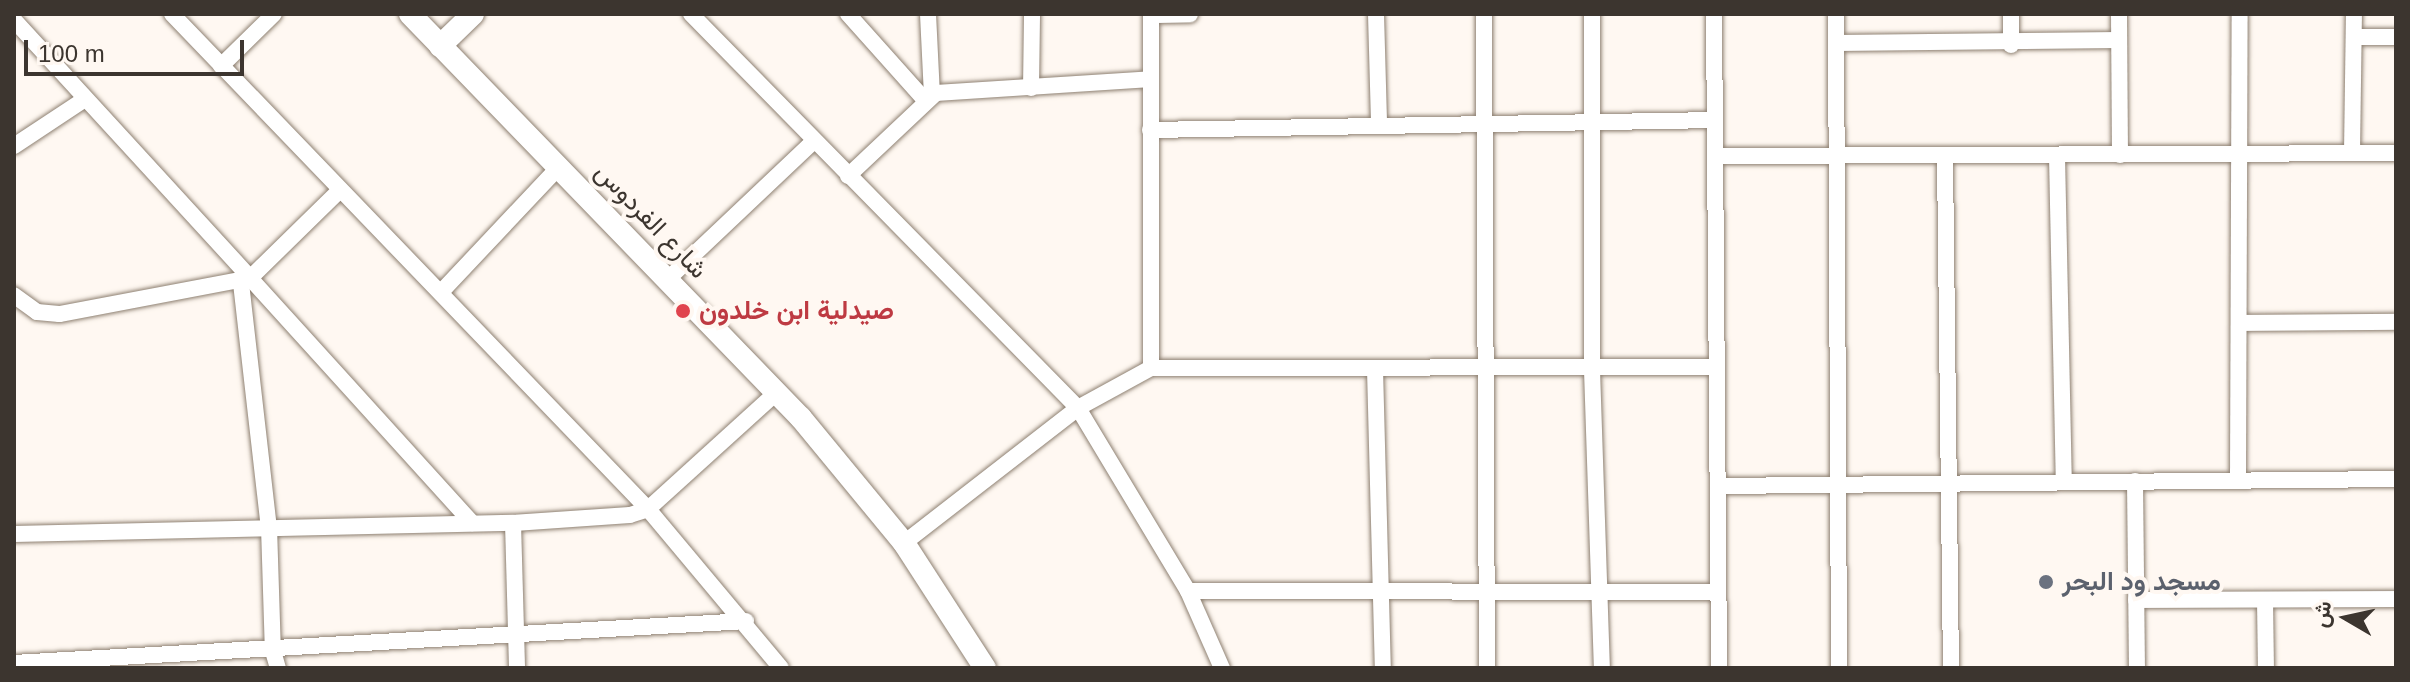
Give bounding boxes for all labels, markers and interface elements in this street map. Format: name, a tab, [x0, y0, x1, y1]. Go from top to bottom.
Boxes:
scale bar	[28, 24, 248, 74]
text: 100 m	[38, 40, 105, 67]
street label: شارع الفردوس	[588, 157, 714, 285]
place label: صيدلية ابن خلدون	[699, 295, 894, 327]
marker: صيدلية ابن خلدون	[674, 302, 692, 320]
place label: مسجد ود البحر	[2062, 566, 2221, 598]
marker: مسجد ود البحر	[2037, 573, 2055, 591]
north arrow	[2306, 578, 2386, 658]
text: ش	[2307, 599, 2336, 629]

